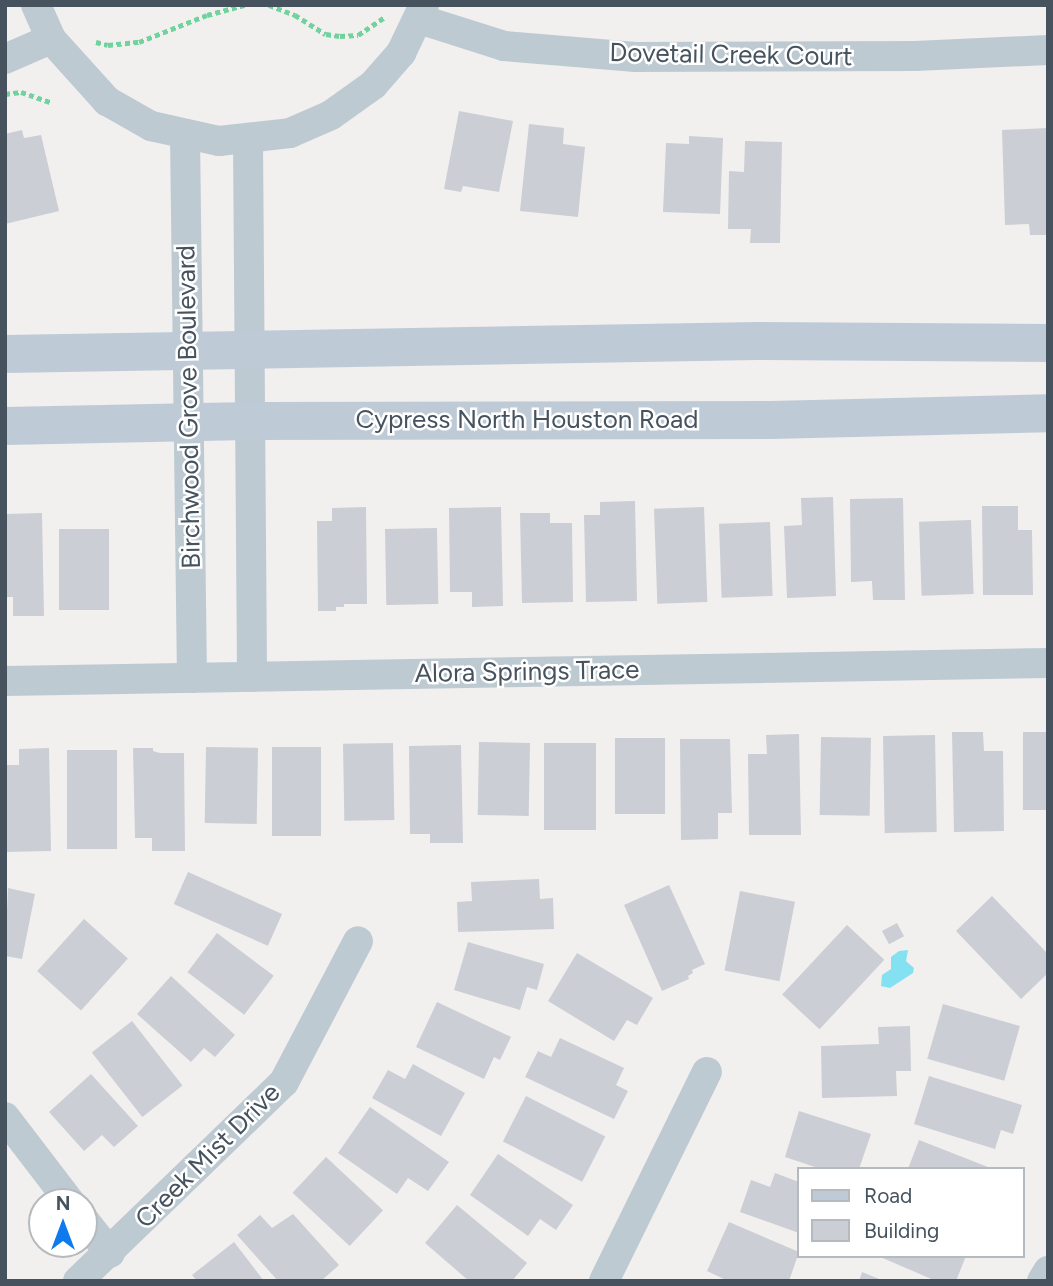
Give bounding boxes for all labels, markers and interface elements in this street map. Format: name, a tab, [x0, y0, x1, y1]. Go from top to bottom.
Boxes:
street label: Dovetail Creek Court	[609, 37, 853, 73]
street label: Birchwood Grove Boulevard	[171, 245, 207, 569]
street label: Cypress North Houston Road	[355, 404, 699, 436]
street label: Alora Springs Trace	[414, 654, 640, 690]
street label: Creek Mist Drive	[129, 1077, 287, 1235]
legend	[797, 1167, 1025, 1258]
text: Road	[864, 1183, 912, 1208]
north arrow	[28, 1188, 98, 1258]
text: N	[56, 1192, 70, 1215]
text: Building	[864, 1218, 939, 1243]

